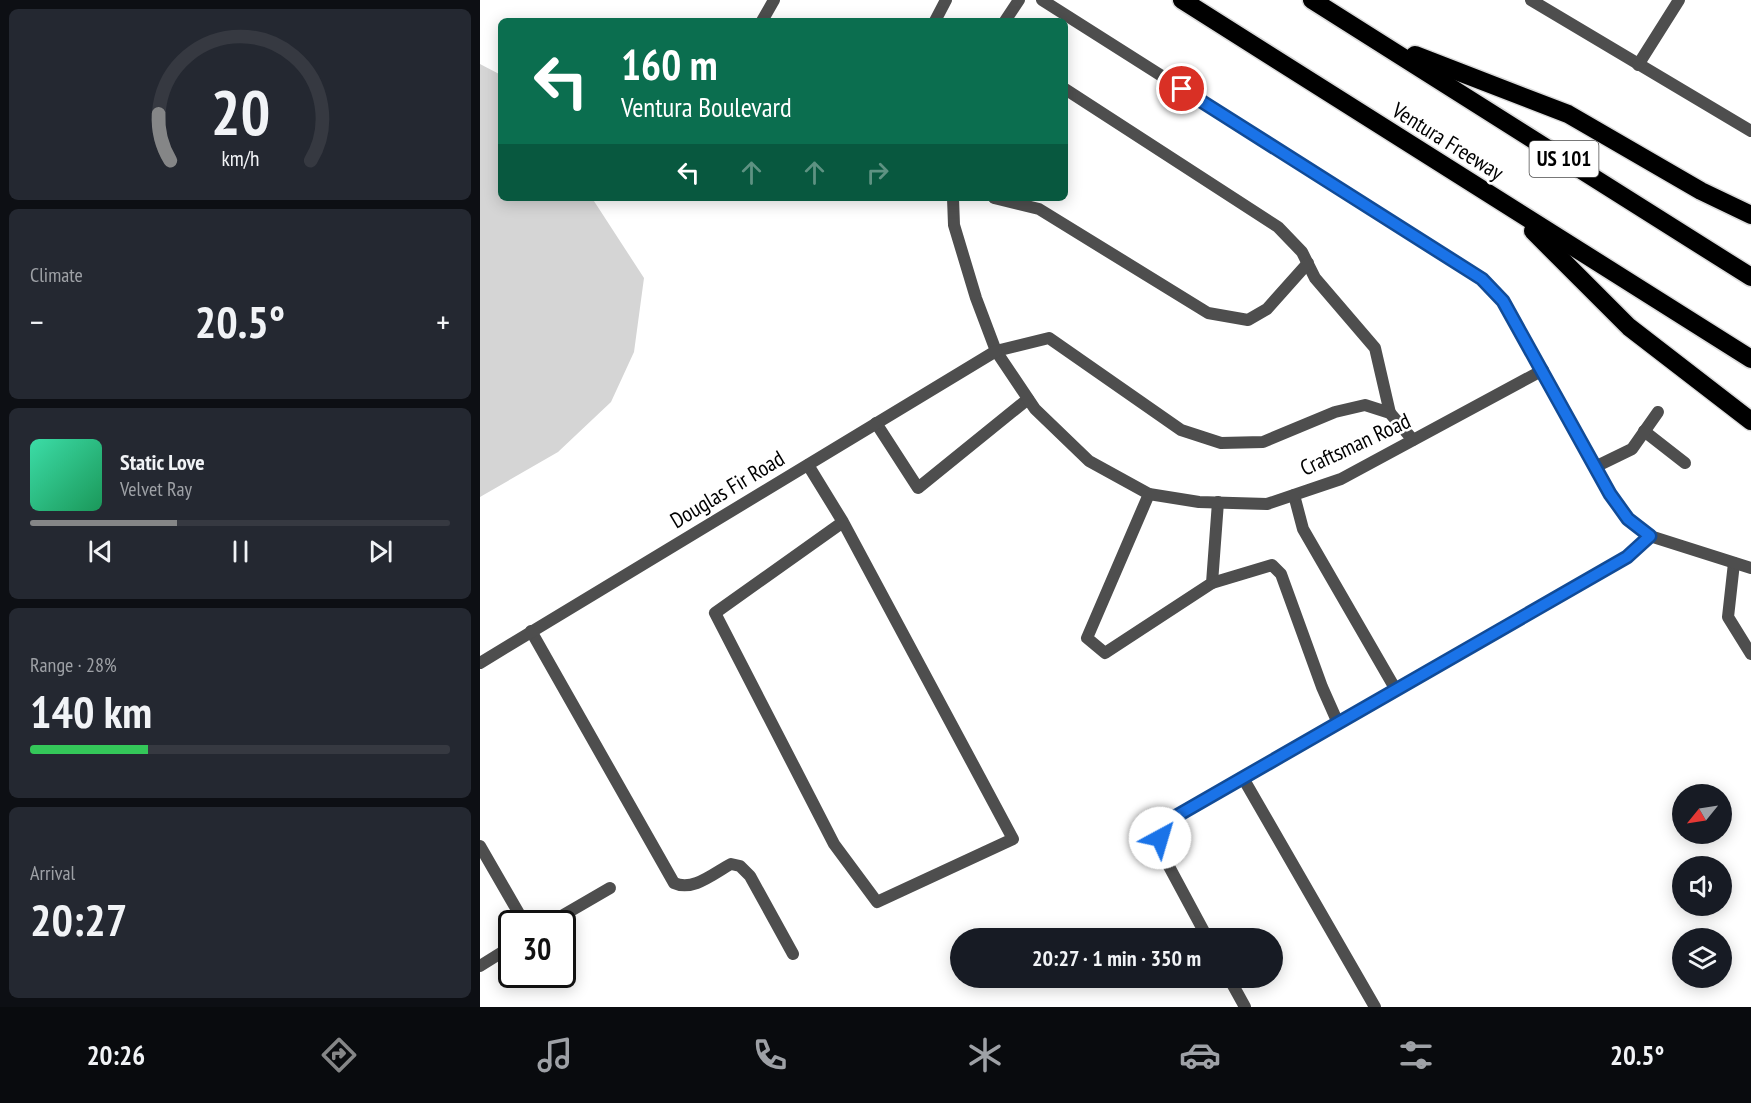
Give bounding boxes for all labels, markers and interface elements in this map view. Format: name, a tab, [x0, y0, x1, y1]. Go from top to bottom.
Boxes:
text: 160 m	[621, 37, 718, 92]
icon: left	[522, 42, 600, 120]
pin	[1156, 63, 1207, 114]
text: 20	[210, 71, 270, 152]
icon: arrive	[1165, 72, 1198, 105]
text: Ventura Boulevard	[621, 90, 792, 124]
street label: Ventura Freeway	[1386, 95, 1509, 187]
road number: US 101	[1530, 141, 1598, 177]
text: km/h	[221, 145, 259, 173]
icon: left	[672, 156, 705, 189]
icon: ahead	[735, 156, 768, 189]
icon: ahead	[798, 156, 831, 189]
icon: right	[861, 156, 894, 189]
text: Climate	[30, 262, 83, 288]
text: 20.5°	[195, 292, 285, 350]
text: −	[30, 300, 44, 343]
text: +	[436, 300, 450, 343]
street label: Craftsman Road	[1295, 406, 1415, 482]
street label: Douglas Fir Road	[665, 444, 789, 534]
text: Static Love	[120, 448, 205, 476]
text: Velvet Ray	[120, 476, 192, 502]
icon: previous	[84, 535, 117, 568]
icon: pause	[224, 535, 257, 568]
icon: next	[364, 535, 397, 568]
text: Range · 28%	[30, 652, 117, 678]
text: 140 km	[30, 682, 152, 740]
north arrow	[1672, 784, 1732, 844]
map controls	[1672, 784, 1732, 988]
position arrow	[1128, 806, 1192, 870]
button: sound	[1672, 856, 1732, 916]
text: Arrival	[30, 860, 75, 886]
text: 20:27	[30, 890, 127, 948]
speed limit sign: 30	[498, 910, 576, 988]
button: layers	[1672, 928, 1732, 988]
text: 20:27 · 1 min · 350 m	[1032, 944, 1201, 972]
icon: directions	[318, 1034, 360, 1076]
icon: music	[534, 1034, 576, 1076]
icon: phone	[749, 1034, 791, 1076]
icon: climate	[964, 1034, 1006, 1076]
icon: car	[1179, 1034, 1221, 1076]
icon: filters	[1395, 1034, 1437, 1076]
text: 20:26	[87, 1038, 145, 1072]
text: 20.5°	[1610, 1038, 1664, 1072]

